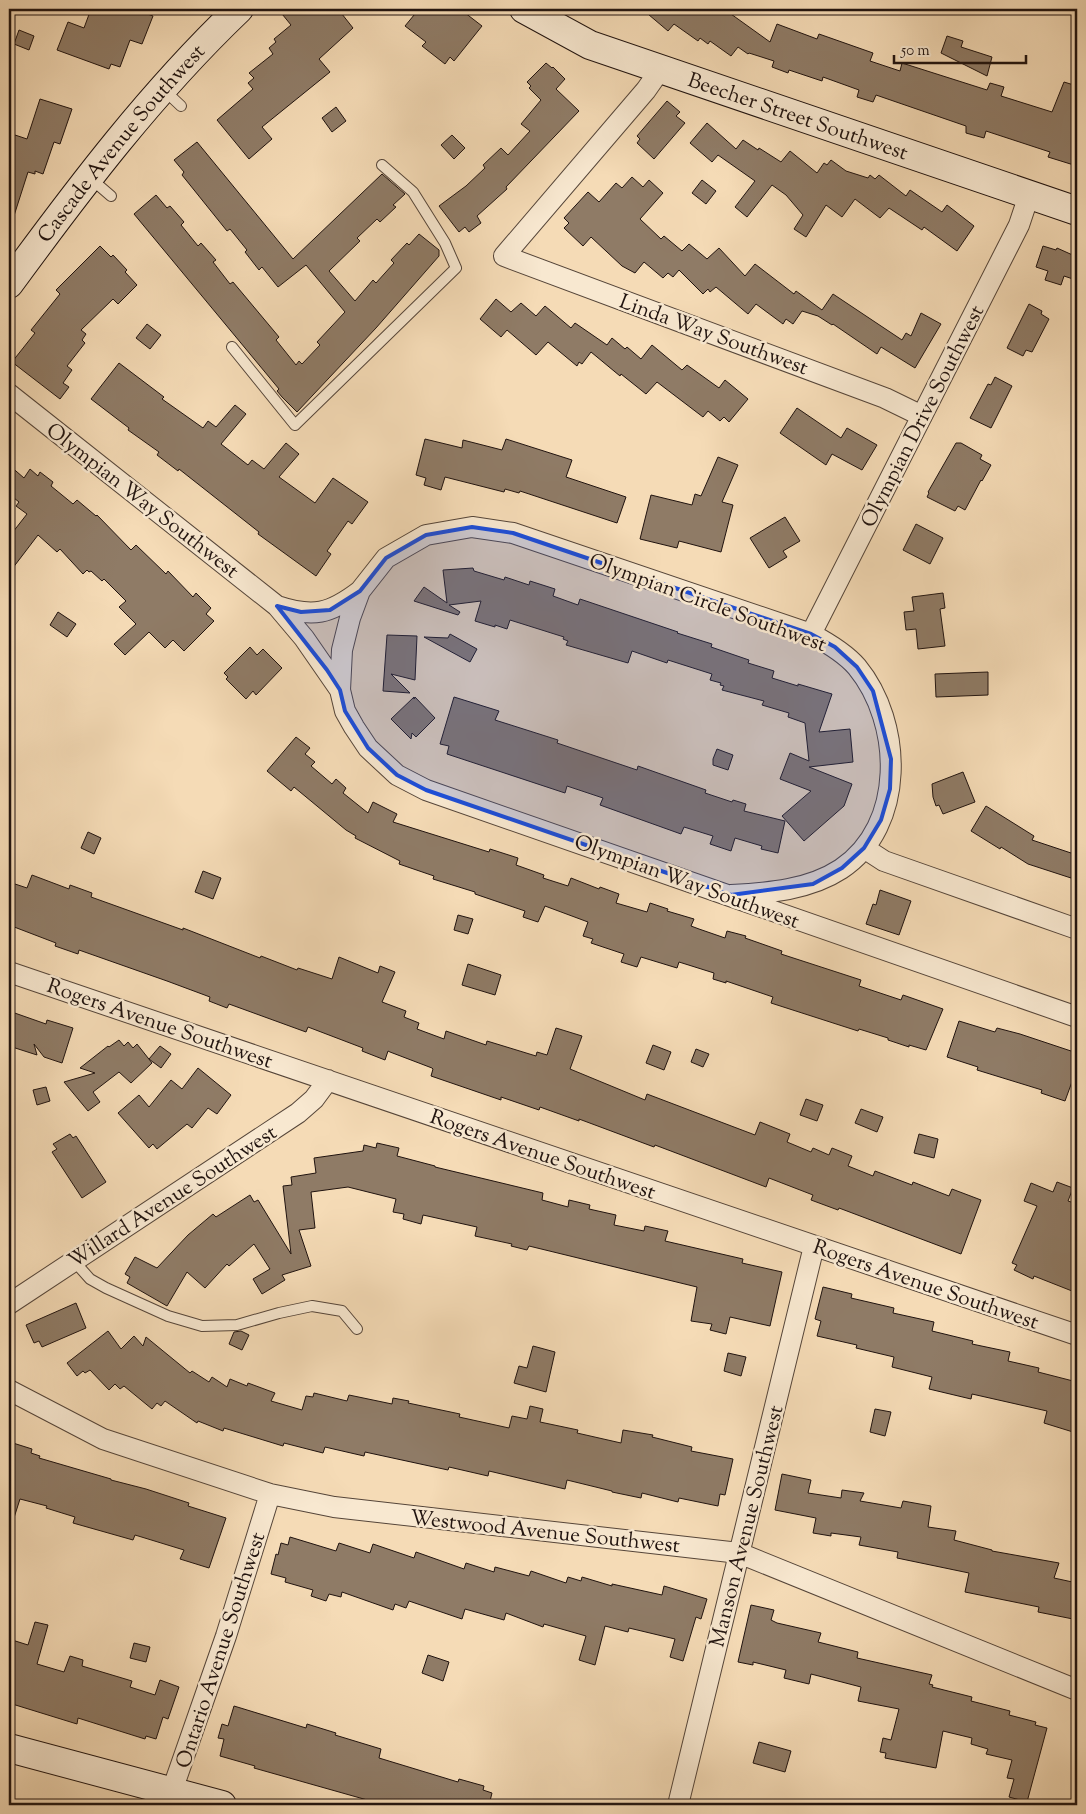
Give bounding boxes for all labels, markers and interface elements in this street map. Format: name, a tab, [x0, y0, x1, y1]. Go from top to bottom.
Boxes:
scale bar	[894, 32, 1026, 64]
street label: Cascade Avenue Southwest	[31, 38, 213, 250]
text: 50 m	[900, 41, 930, 62]
street label: Beecher Street Southwest	[683, 66, 912, 169]
street label: Linda Way Southwest	[615, 288, 812, 384]
street label: Olympian Drive Southwest	[855, 300, 993, 533]
street label: Olympian Way Southwest	[39, 417, 245, 587]
street label: Olympian Circle Southwest	[584, 547, 830, 661]
street label: Olympian Way Southwest	[570, 828, 803, 938]
street label: Rogers Avenue Southwest	[42, 972, 276, 1078]
street label: Rogers Avenue Southwest	[425, 1103, 659, 1209]
street label: Willard Avenue Southwest	[63, 1119, 283, 1277]
street label: Rogers Avenue Southwest	[808, 1233, 1042, 1339]
street label: Manson Avenue Southwest	[703, 1402, 793, 1651]
street label: Westwood Avenue Southwest	[408, 1504, 681, 1562]
street label: Ontario Avenue Southwest	[170, 1529, 274, 1773]

